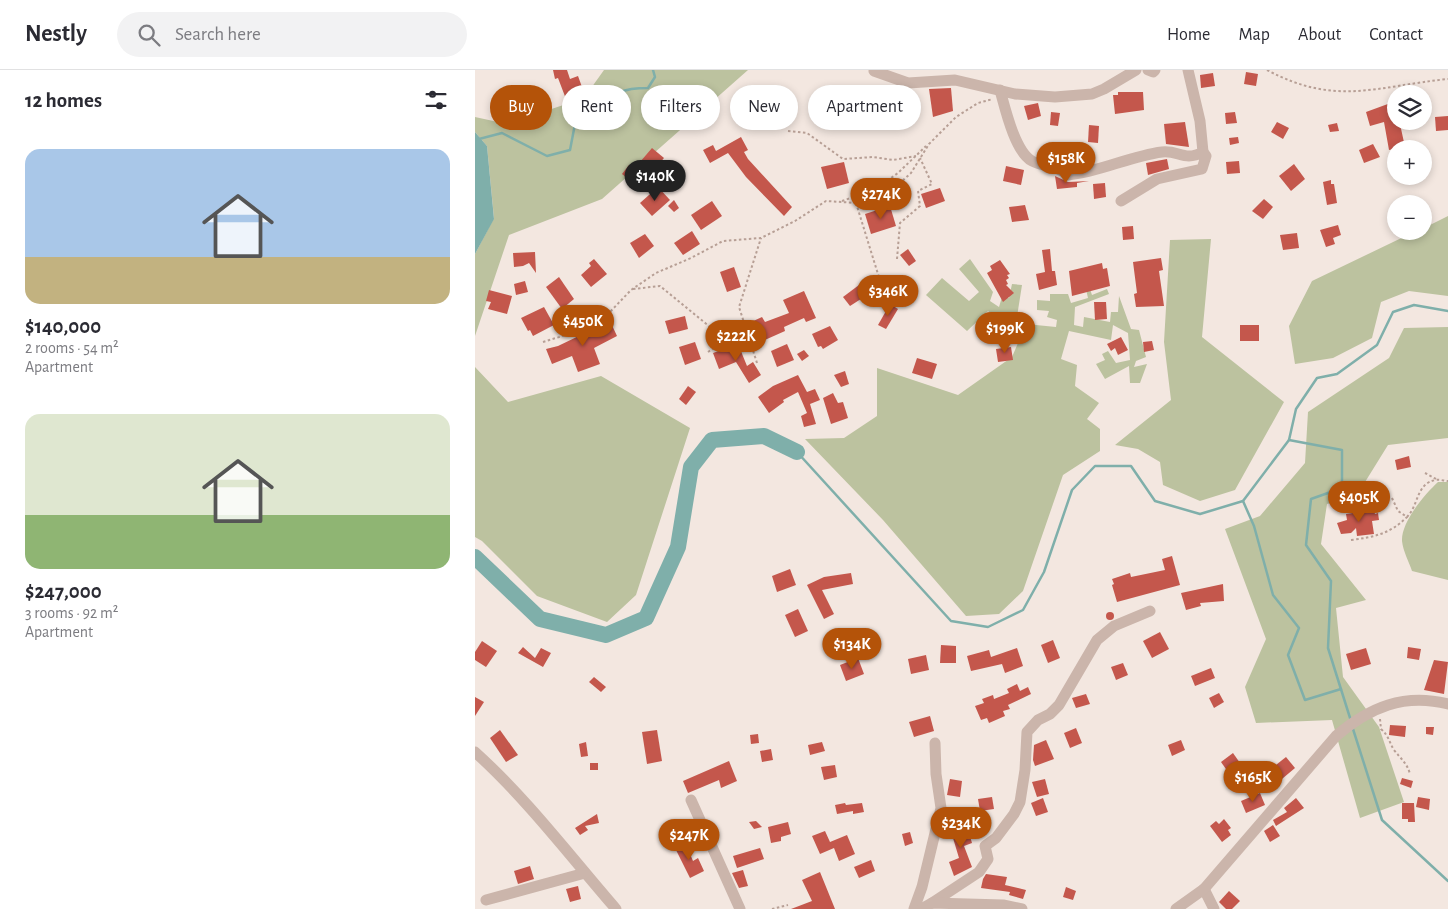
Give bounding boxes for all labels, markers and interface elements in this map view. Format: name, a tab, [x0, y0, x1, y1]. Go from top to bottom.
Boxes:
search box	[117, 12, 467, 57]
icon: search	[135, 21, 163, 49]
text: Nestly	[25, 22, 87, 46]
text: Search here	[175, 25, 261, 44]
text: Home	[1167, 26, 1210, 44]
text: Map	[1238, 26, 1270, 44]
text: About	[1298, 26, 1341, 44]
text: Contact	[1369, 26, 1423, 44]
chip: Buy	[490, 85, 552, 130]
chip: Rent	[562, 85, 631, 130]
chip: Filters	[641, 85, 720, 130]
chip: New	[730, 85, 798, 130]
chip: Apartment	[808, 85, 921, 130]
map controls	[1387, 85, 1432, 240]
button: layers	[1387, 85, 1432, 130]
icon: filters	[422, 86, 450, 114]
text: 12 homes	[25, 90, 102, 111]
button: +	[1387, 140, 1432, 185]
pin: $158K	[1031, 142, 1101, 184]
text: $158K	[1047, 150, 1085, 166]
pin: $140K	[620, 160, 690, 202]
text: $140K	[636, 168, 674, 184]
pin: $274K	[846, 178, 916, 220]
icon: home	[193, 181, 283, 271]
text: $274K	[861, 186, 901, 202]
button: −	[1387, 195, 1432, 240]
pin: $346K	[853, 274, 923, 317]
text: $346K	[868, 283, 908, 299]
pin: $450K	[548, 304, 618, 347]
pin: $199K	[970, 312, 1040, 354]
text: $450K	[563, 313, 603, 329]
text: $140,000	[25, 316, 101, 337]
pin: $222K	[701, 320, 771, 362]
text: $199K	[986, 320, 1024, 336]
text: $222K	[716, 328, 756, 344]
text: 2 rooms · 54 m²	[25, 340, 119, 356]
text: Apartment	[25, 359, 93, 375]
icon: home	[193, 446, 283, 536]
pin: $405K	[1324, 480, 1394, 523]
text: $405K	[1339, 489, 1379, 505]
text: $247,000	[25, 581, 102, 602]
text: 3 rooms · 92 m²	[25, 605, 118, 621]
text: Apartment	[25, 624, 93, 640]
pin: $134K	[817, 628, 887, 670]
text: $134K	[833, 636, 871, 652]
pin: $165K	[1218, 760, 1288, 803]
text: $165K	[1235, 769, 1271, 785]
pin: $234K	[926, 806, 996, 849]
text: $234K	[941, 815, 981, 831]
pin: $247K	[654, 818, 724, 861]
text: $247K	[669, 827, 709, 843]

